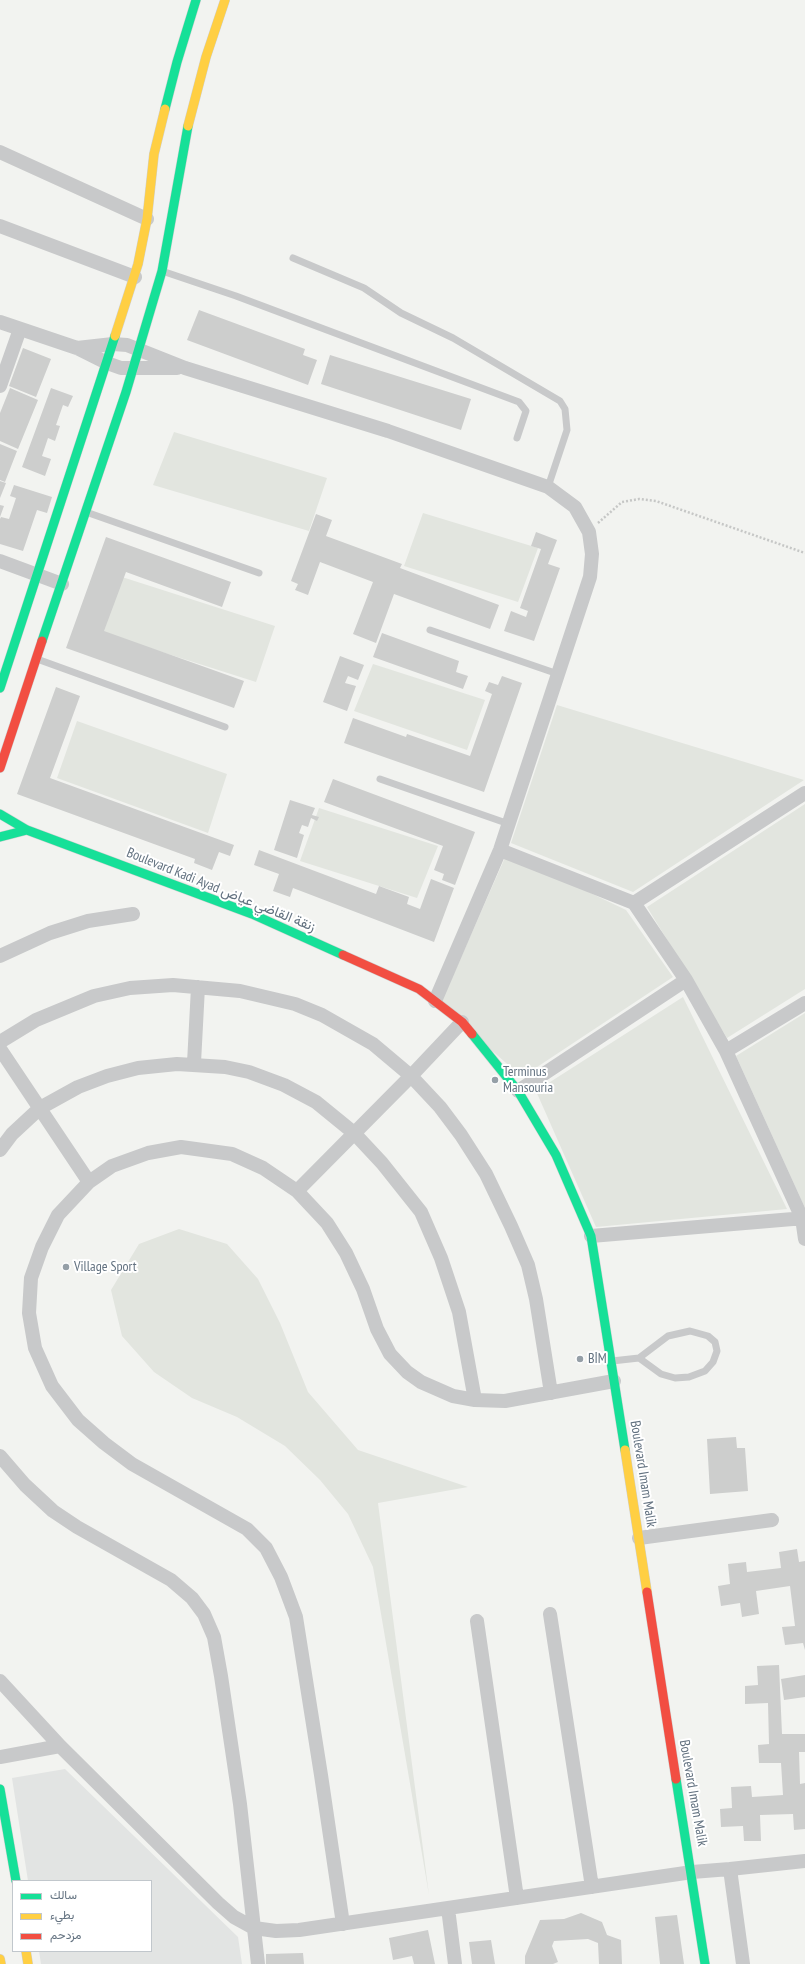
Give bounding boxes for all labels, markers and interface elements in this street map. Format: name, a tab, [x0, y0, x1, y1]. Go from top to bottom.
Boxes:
street label: Boulevard Kadi Ayad زنقة القاضي عياض	[124, 844, 318, 936]
place label: Terminus Mansouria	[503, 1064, 553, 1096]
marker: Terminus Mansouria	[490, 1075, 500, 1085]
place label: Village Sport	[74, 1259, 137, 1275]
marker: Village Sport	[61, 1262, 71, 1272]
place label: BİM	[588, 1351, 607, 1367]
marker: BİM	[575, 1354, 585, 1364]
street label: Boulevard Imam Malik	[626, 1419, 660, 1529]
street label: Boulevard Imam Malik	[675, 1738, 711, 1848]
legend	[12, 1880, 152, 1952]
text: سالك	[50, 1887, 77, 1902]
text: بطيء	[50, 1907, 74, 1922]
text: مزدحم	[50, 1927, 81, 1942]

